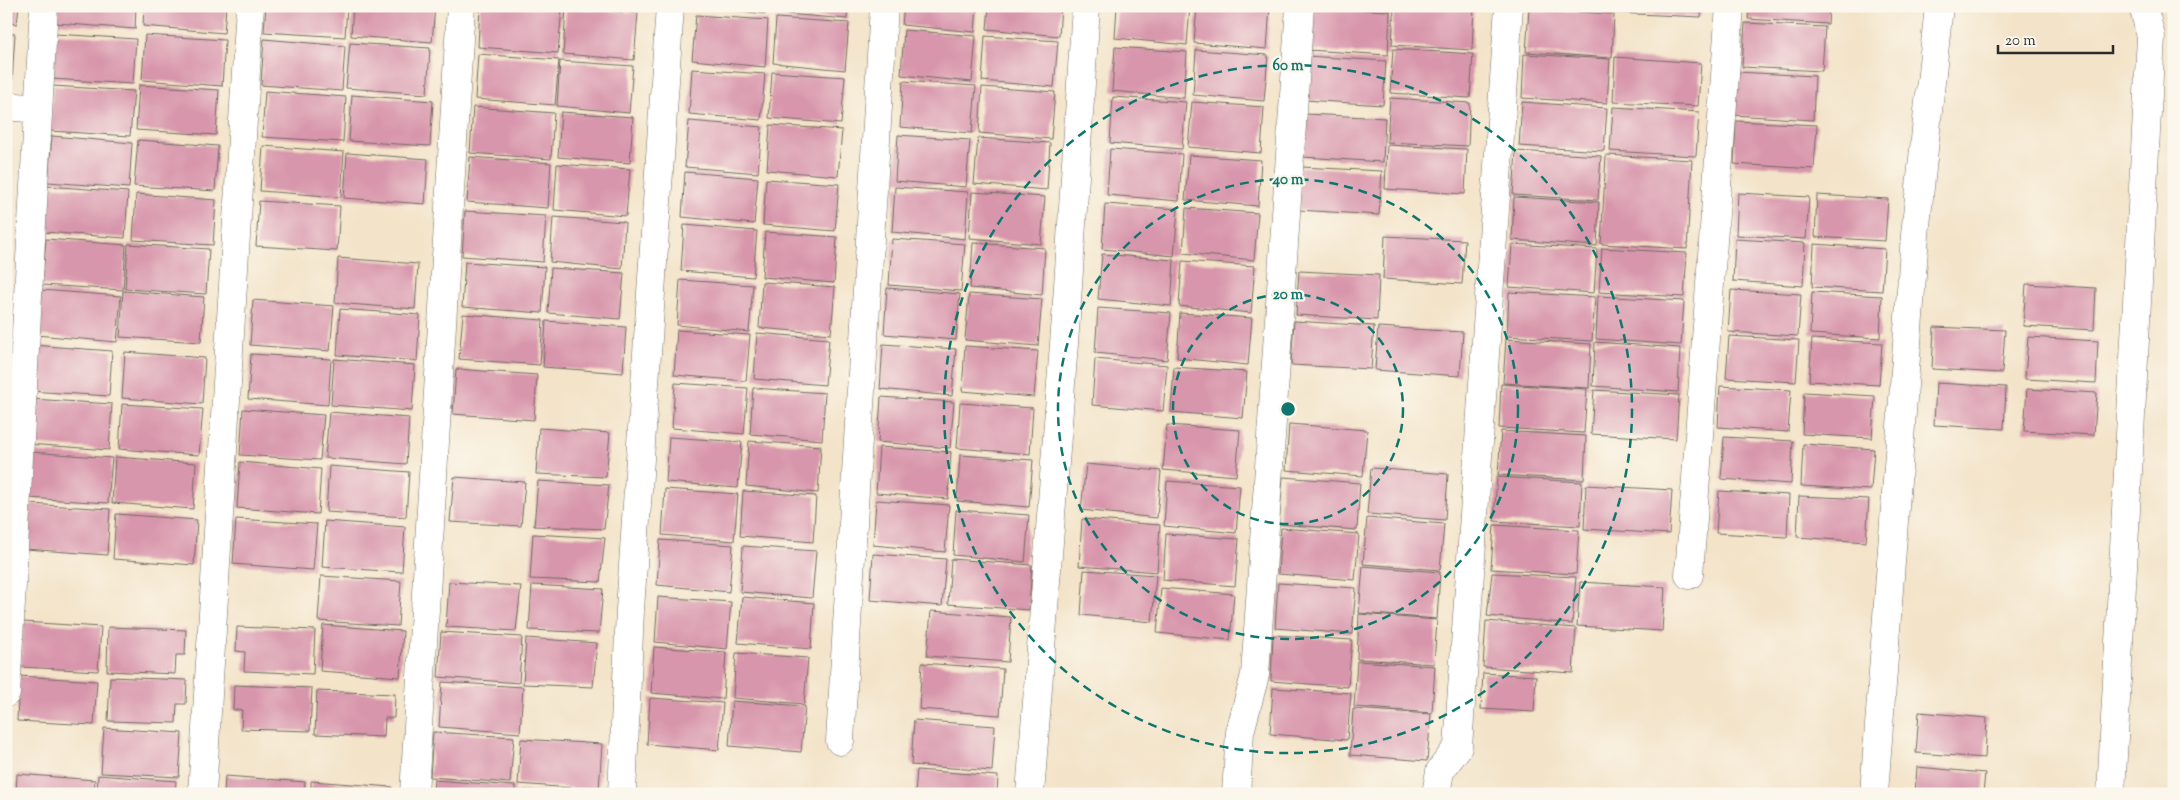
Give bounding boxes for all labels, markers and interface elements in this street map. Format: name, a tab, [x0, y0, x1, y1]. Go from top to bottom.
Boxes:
scale bar	[1998, 22, 2112, 54]
text: 20 m	[2005, 31, 2036, 52]
text: 60 m	[1273, 56, 1304, 77]
text: 40 m	[1272, 170, 1304, 191]
text: 20 m	[1273, 285, 1304, 306]
centre of rings	[1279, 400, 1297, 418]

